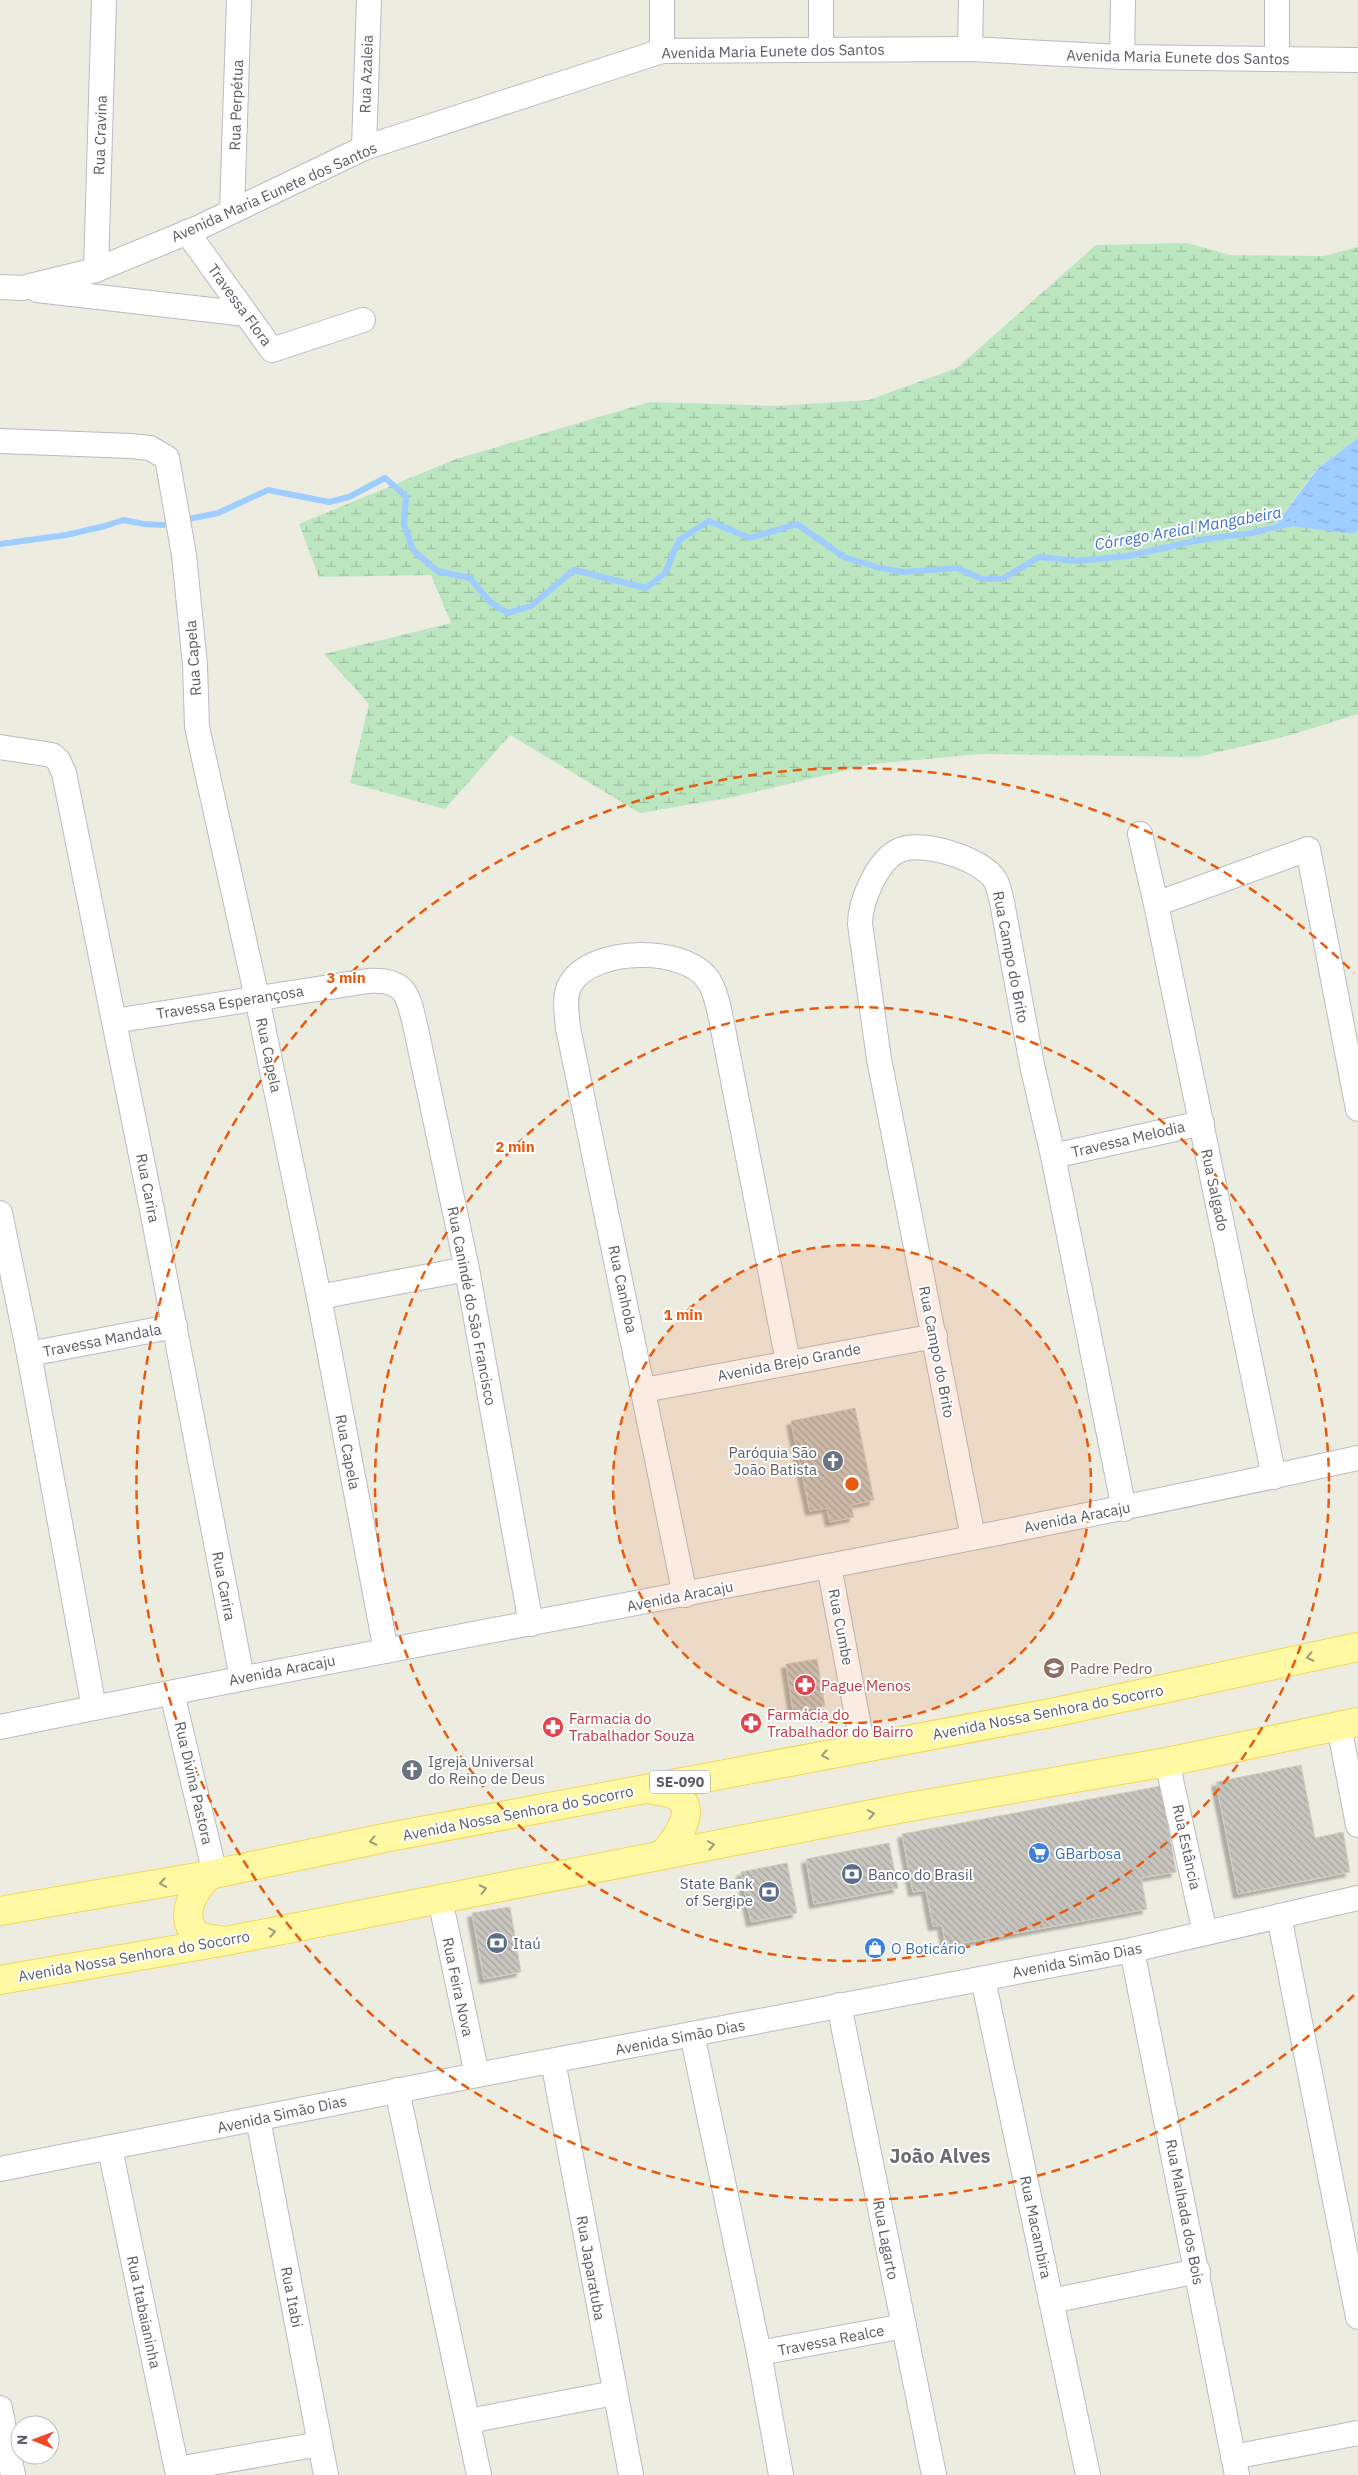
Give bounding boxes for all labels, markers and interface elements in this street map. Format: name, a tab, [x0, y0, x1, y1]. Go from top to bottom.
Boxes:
street label: Rua Azaleia	[355, 34, 377, 114]
street label: Avenida Maria Eunete dos Santos	[661, 40, 885, 62]
street label: Avenida Maria Eunete dos Santos	[1066, 46, 1290, 68]
street label: Rua Perpétua	[225, 59, 247, 151]
street label: Rua Cravina	[89, 95, 111, 175]
street label: Avenida Maria Eunete dos Santos	[168, 138, 380, 246]
street label: Travessa Flora	[204, 260, 276, 350]
water label: Córrego Areial Mangabeira	[1093, 502, 1283, 554]
street label: Rua Capela	[181, 619, 205, 697]
street label: Rua Campo do Brito	[989, 889, 1033, 1025]
text: 3 min	[326, 968, 366, 987]
street label: Travessa Esperançosa	[155, 981, 305, 1023]
street label: Rua Capela	[252, 1016, 286, 1094]
street label: Travessa Melodia	[1069, 1117, 1187, 1161]
text: 2 min	[495, 1137, 535, 1156]
street label: Rua Salgado	[1197, 1147, 1233, 1233]
street label: Rua Carira	[132, 1152, 164, 1224]
street label: Rua Canindé do São Francisco	[443, 1205, 501, 1407]
street label: Rua Canhoba	[604, 1243, 642, 1335]
street label: Rua Campo do Brito	[915, 1284, 959, 1420]
text: 1 min	[663, 1305, 703, 1324]
street label: Travessa Mandala	[41, 1319, 163, 1361]
street label: Avenida Brejo Grande	[716, 1339, 862, 1385]
street label: Rua Capela	[331, 1413, 365, 1491]
place label: Paróquia São João Batista	[729, 1443, 817, 1479]
church icon: Paróquia São João Batista	[821, 1449, 845, 1473]
centre of rings	[843, 1475, 861, 1493]
street label: Avenida Aracaju	[1022, 1497, 1132, 1537]
street label: Rua Carira	[208, 1550, 240, 1622]
street label: Avenida Aracaju	[625, 1576, 735, 1616]
street label: Rua Cumbe	[824, 1587, 858, 1667]
street label: Avenida Aracaju	[227, 1650, 337, 1690]
one-way arrow	[1306, 1651, 1315, 1662]
school or university icon: Padre Pedro	[1042, 1656, 1066, 1680]
place label: Padre Pedro	[1070, 1659, 1152, 1678]
pharmacy icon: Pague Menos	[793, 1673, 817, 1697]
place label: Pague Menos	[821, 1676, 911, 1695]
street label: Avenida Nossa Senhora do Socorro	[931, 1680, 1165, 1744]
place label: Farmácia do Trabalhador do Bairro	[767, 1705, 913, 1741]
place label: Farmacia do Trabalhador Souza	[569, 1709, 694, 1745]
pharmacy icon: Farmácia do Trabalhador do Bairro	[739, 1711, 763, 1735]
pharmacy icon: Farmacia do Trabalhador Souza	[541, 1715, 565, 1739]
street label: Rua Divina Pastora	[171, 1720, 217, 1846]
one-way arrow	[821, 1749, 830, 1760]
place label: Igreja Universal do Reino de Deus	[428, 1752, 545, 1788]
church icon: Igreja Universal do Reino de Deus	[400, 1758, 424, 1782]
road number: SE-090	[650, 1770, 710, 1794]
street label: Avenida Nossa Senhora do Socorro	[401, 1781, 635, 1845]
street label: Rua Estância	[1169, 1803, 1205, 1891]
one-way arrow	[866, 1810, 875, 1820]
one-way arrow	[369, 1835, 378, 1846]
one-way arrow	[707, 1841, 715, 1851]
supermarket icon: GBarbosa	[1027, 1841, 1051, 1865]
place label: GBarbosa	[1055, 1844, 1121, 1863]
bank icon: Banco do Brasil	[840, 1862, 864, 1886]
place label: Banco do Brasil	[868, 1865, 973, 1884]
place label: State Bank of Sergipe	[680, 1874, 753, 1910]
one-way arrow	[158, 1878, 167, 1888]
bank icon: State Bank of Sergipe	[757, 1880, 781, 1904]
one-way arrow	[478, 1885, 487, 1895]
street label: Avenida Nossa Senhora do Socorro	[17, 1926, 251, 1986]
one-way arrow	[268, 1927, 276, 1938]
bank icon: Itaú	[485, 1931, 509, 1955]
place label: Itaú	[513, 1934, 541, 1953]
street label: Rua Feira Nova	[438, 1936, 478, 2038]
shop icon: O Boticário	[863, 1936, 887, 1960]
street label: Avenida Simão Dias	[1010, 1938, 1144, 1982]
place label: O Boticário	[891, 1939, 966, 1958]
street label: Avenida Simão Dias	[613, 2015, 747, 2059]
street label: Avenida Simão Dias	[215, 2091, 349, 2137]
street label: Rua Malhada dos Bois	[1162, 2138, 1208, 2286]
district label: João Alves	[889, 2142, 991, 2169]
street label: Rua Macambira	[1016, 2174, 1056, 2280]
street label: Rua Lagarto	[869, 2199, 903, 2281]
street label: Rua Japaratuba	[572, 2214, 610, 2322]
street label: Rua Itabaianinha	[123, 2254, 165, 2370]
street label: Rua Itabi	[277, 2265, 307, 2329]
street label: Travessa Realce	[776, 2320, 886, 2360]
north arrow	[10, 2415, 60, 2465]
text: N	[13, 2435, 31, 2445]

